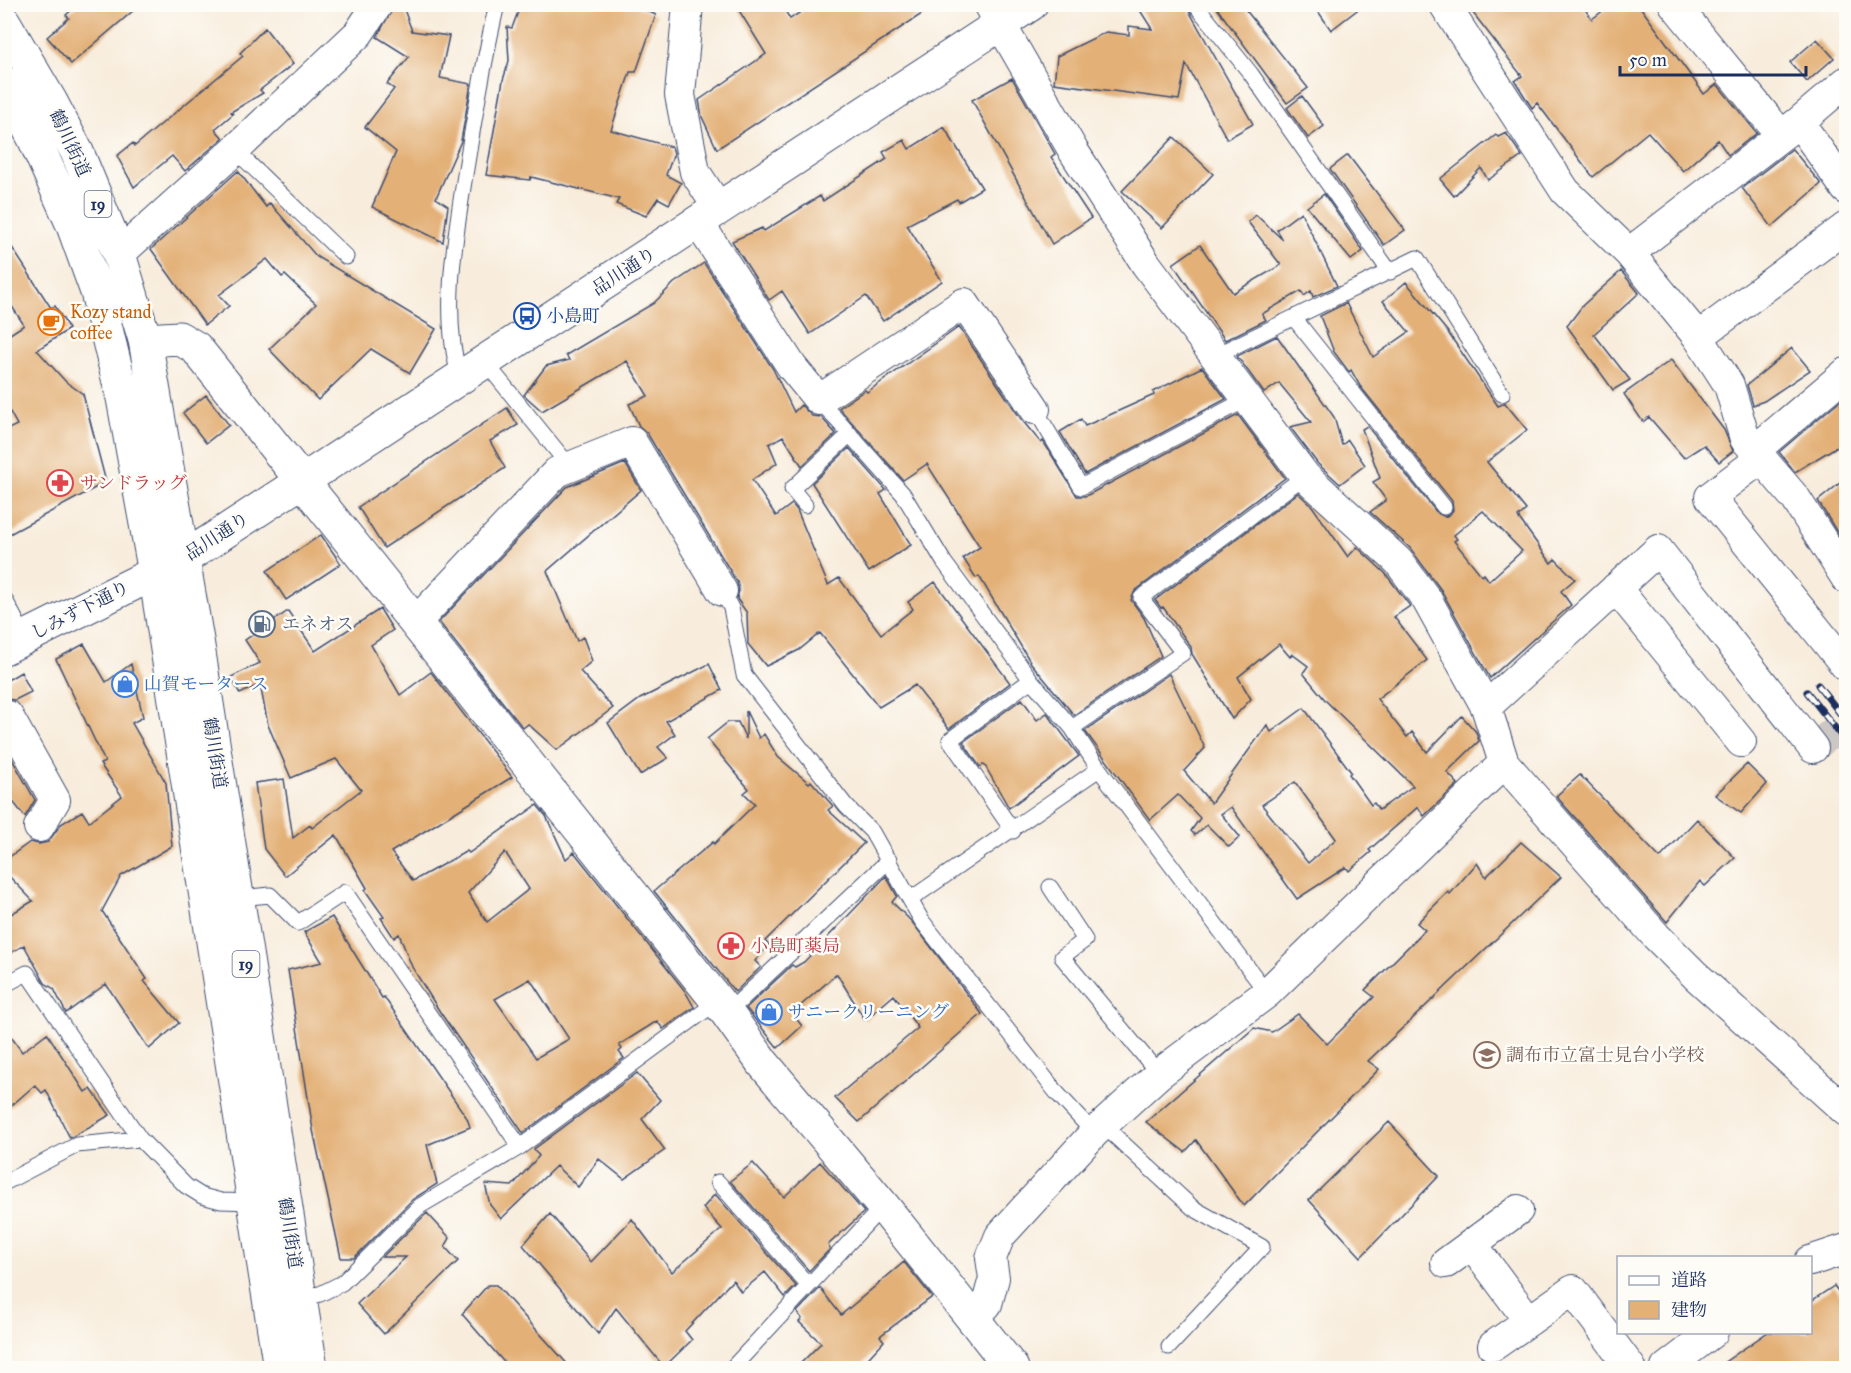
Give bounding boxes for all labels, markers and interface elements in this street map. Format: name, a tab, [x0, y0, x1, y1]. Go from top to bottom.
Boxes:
scale bar	[1620, 39, 1806, 77]
text: 50 m	[1629, 49, 1667, 71]
street label: 鶴川街道	[45, 106, 95, 180]
road number: 19	[84, 191, 112, 217]
street label: 品川通り	[588, 242, 660, 300]
place label: Kozy stand coffee	[70, 301, 152, 344]
bus stop icon: 小島町	[512, 301, 542, 331]
place label: 小島町	[546, 305, 600, 327]
cafe icon: Kozy stand coffee	[36, 307, 66, 337]
pharmacy icon: サンドラッグ	[45, 468, 75, 498]
place label: サンドラッグ	[80, 472, 187, 494]
street label: 品川通り	[181, 507, 253, 565]
street label: しみず下通り	[27, 576, 133, 644]
fuel station icon: エネオス	[247, 609, 277, 639]
place label: エネオス	[282, 613, 354, 635]
shop icon: 山賀モータース	[110, 669, 140, 699]
place label: 山賀モータース	[144, 673, 268, 695]
street label: 鶴川街道	[199, 716, 231, 790]
pharmacy icon: 小島町薬局	[716, 931, 746, 961]
place label: 小島町薬局	[750, 935, 840, 957]
road number: 19	[232, 951, 260, 977]
shop icon: サニークリーニング	[754, 997, 784, 1027]
place label: サニークリーニング	[788, 1001, 949, 1023]
school or university icon: 調布市立富士見台小学校	[1472, 1040, 1502, 1070]
place label: 調布市立富士見台小学校	[1506, 1044, 1704, 1066]
street label: 鶴川街道	[274, 1196, 306, 1270]
legend	[1617, 1256, 1812, 1334]
text: 道路	[1671, 1269, 1707, 1291]
text: 建物	[1671, 1299, 1707, 1321]

